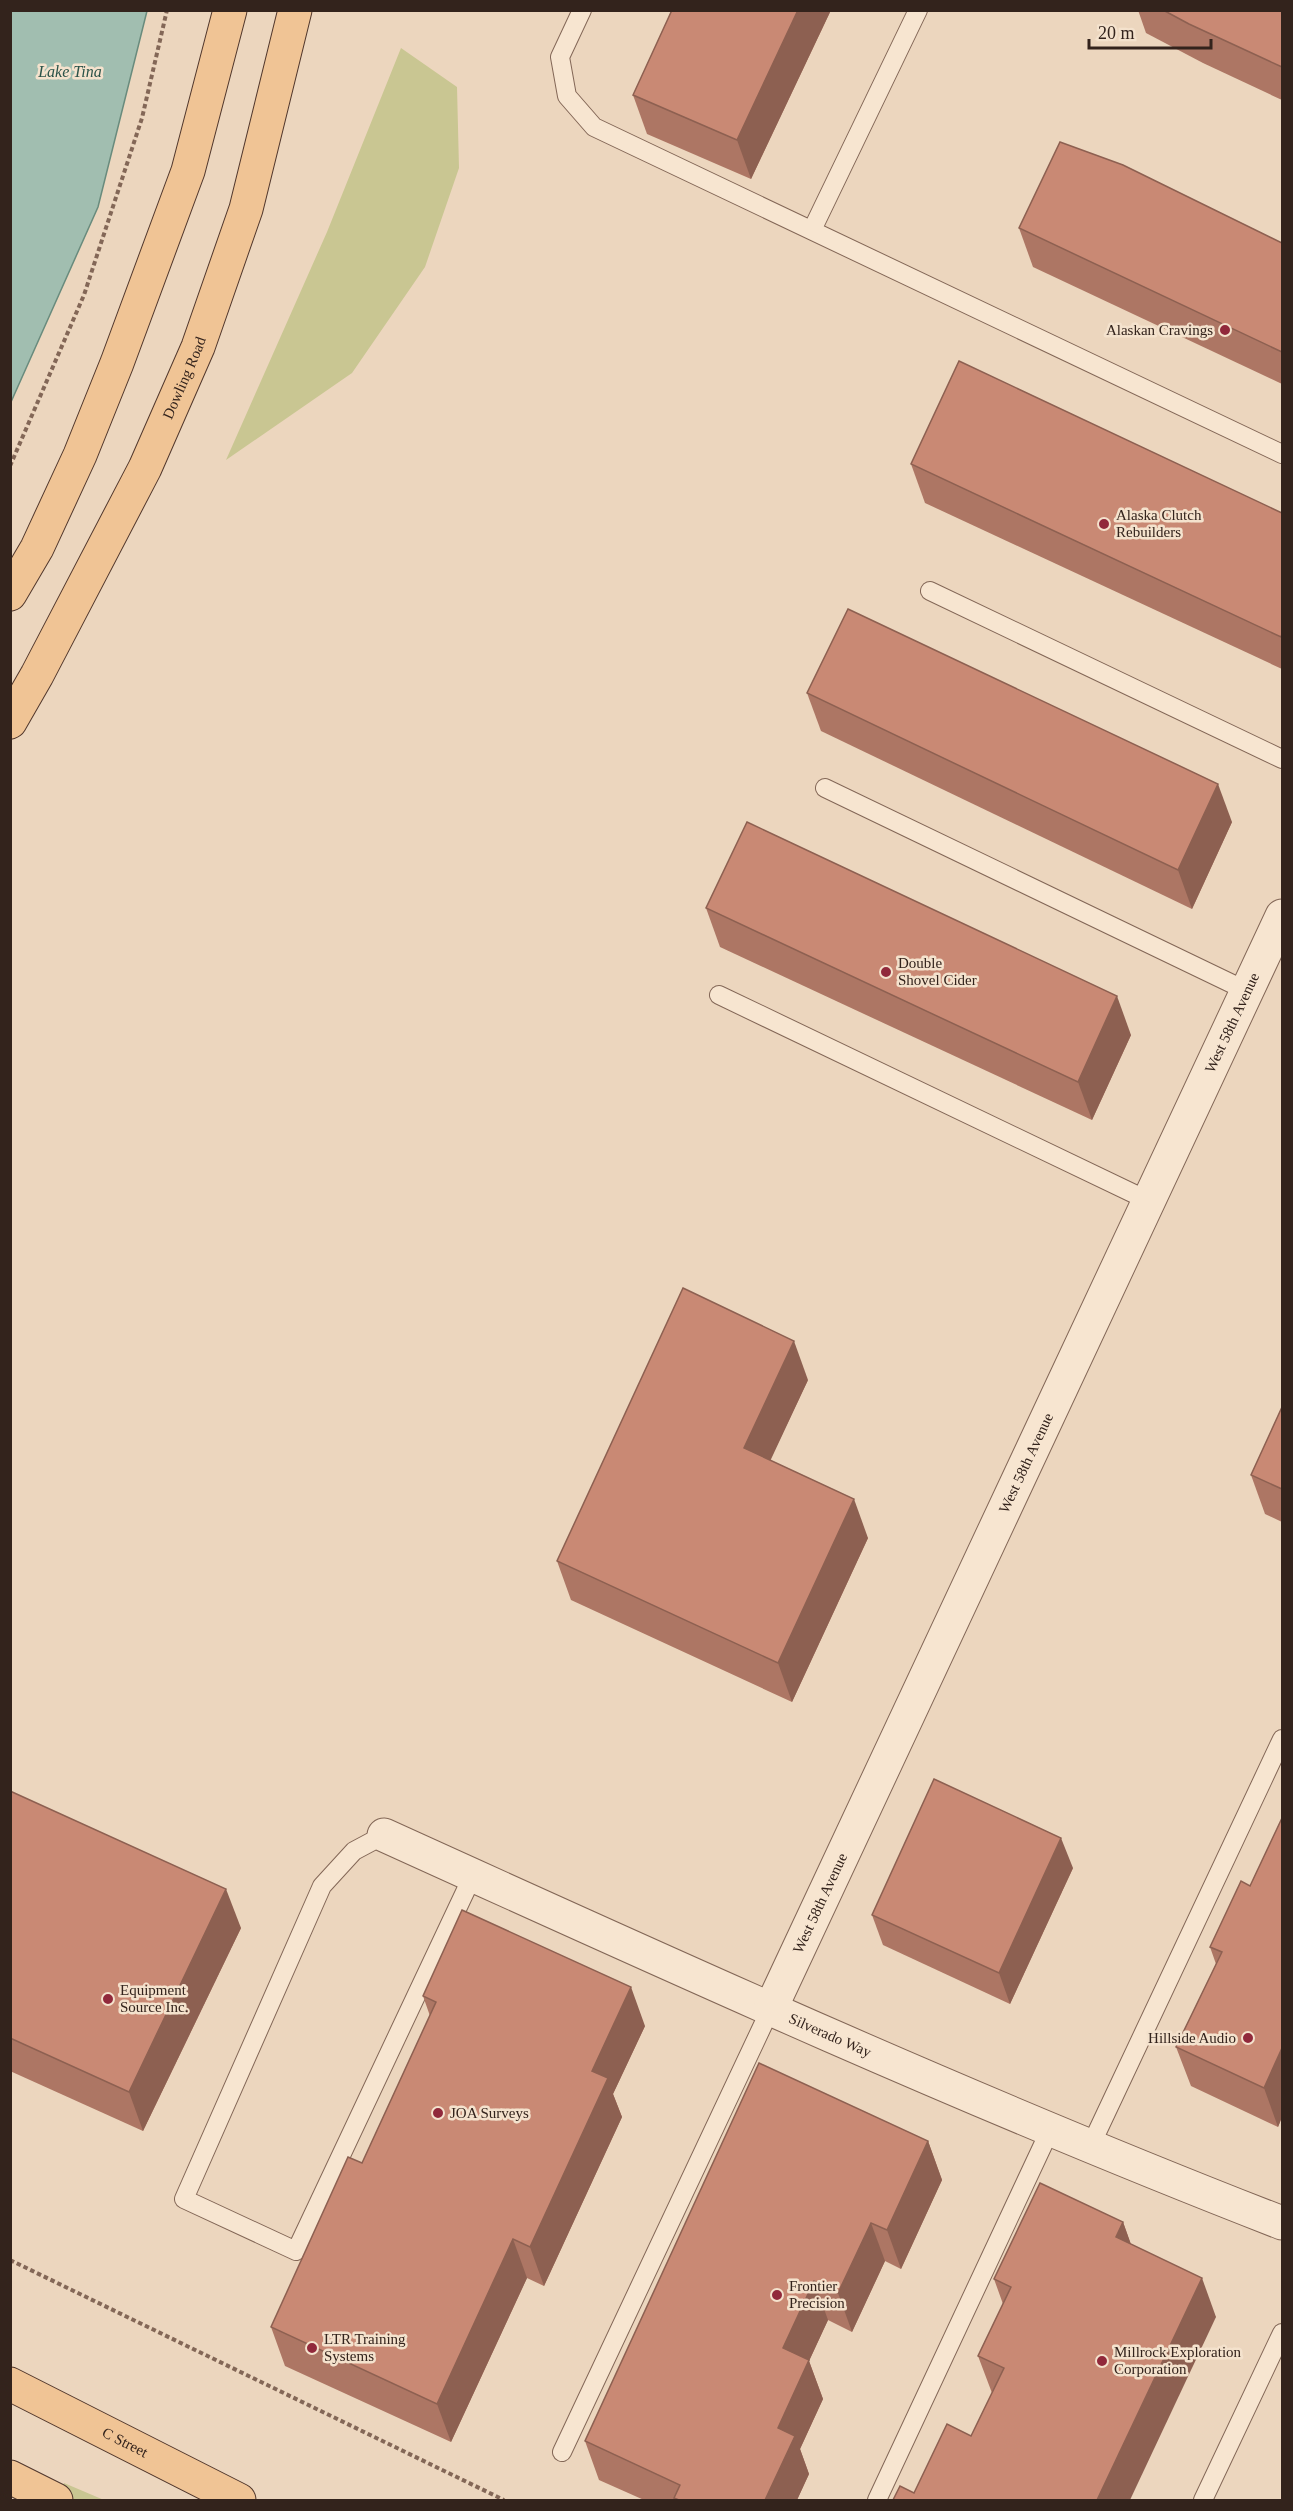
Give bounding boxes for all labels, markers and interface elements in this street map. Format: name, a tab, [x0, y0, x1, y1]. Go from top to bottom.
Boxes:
scale bar	[1089, 12, 1210, 50]
text: 20 m	[1098, 23, 1135, 43]
water label: Lake Tina	[37, 63, 102, 80]
place label: Alaskan Cravings	[1106, 322, 1213, 338]
marker: Alaskan Cravings	[1218, 323, 1232, 337]
street label: Dowling Road	[159, 334, 209, 421]
place label: Alaska Clutch Rebuilders	[1116, 507, 1202, 540]
marker: Alaska Clutch Rebuilders	[1097, 517, 1111, 531]
place label: Double Shovel Cider	[898, 955, 977, 988]
marker: Double Shovel Cider	[879, 965, 893, 979]
street label: West 58th Avenue	[1202, 970, 1262, 1075]
street label: West 58th Avenue	[996, 1410, 1056, 1516]
street label: West 58th Avenue	[790, 1850, 850, 1956]
place label: Equipment Source Inc.	[120, 1982, 188, 2015]
marker: Equipment Source Inc.	[101, 1992, 115, 2006]
street label: Silverado Way	[787, 2010, 874, 2060]
place label: Hillside Audio	[1148, 2030, 1236, 2046]
marker: Hillside Audio	[1241, 2031, 1255, 2045]
place label: JOA Surveys	[450, 2105, 529, 2121]
marker: JOA Surveys	[431, 2106, 445, 2120]
place label: Frontier Precision	[789, 2278, 845, 2311]
marker: Frontier Precision	[770, 2288, 784, 2302]
place label: LTR Training Systems	[324, 2331, 406, 2364]
marker: LTR Training Systems	[305, 2341, 319, 2355]
place label: Millrock Exploration Corporation	[1114, 2344, 1242, 2377]
marker: Millrock Exploration Corporation	[1095, 2354, 1109, 2368]
street label: C Street	[100, 2424, 151, 2461]

